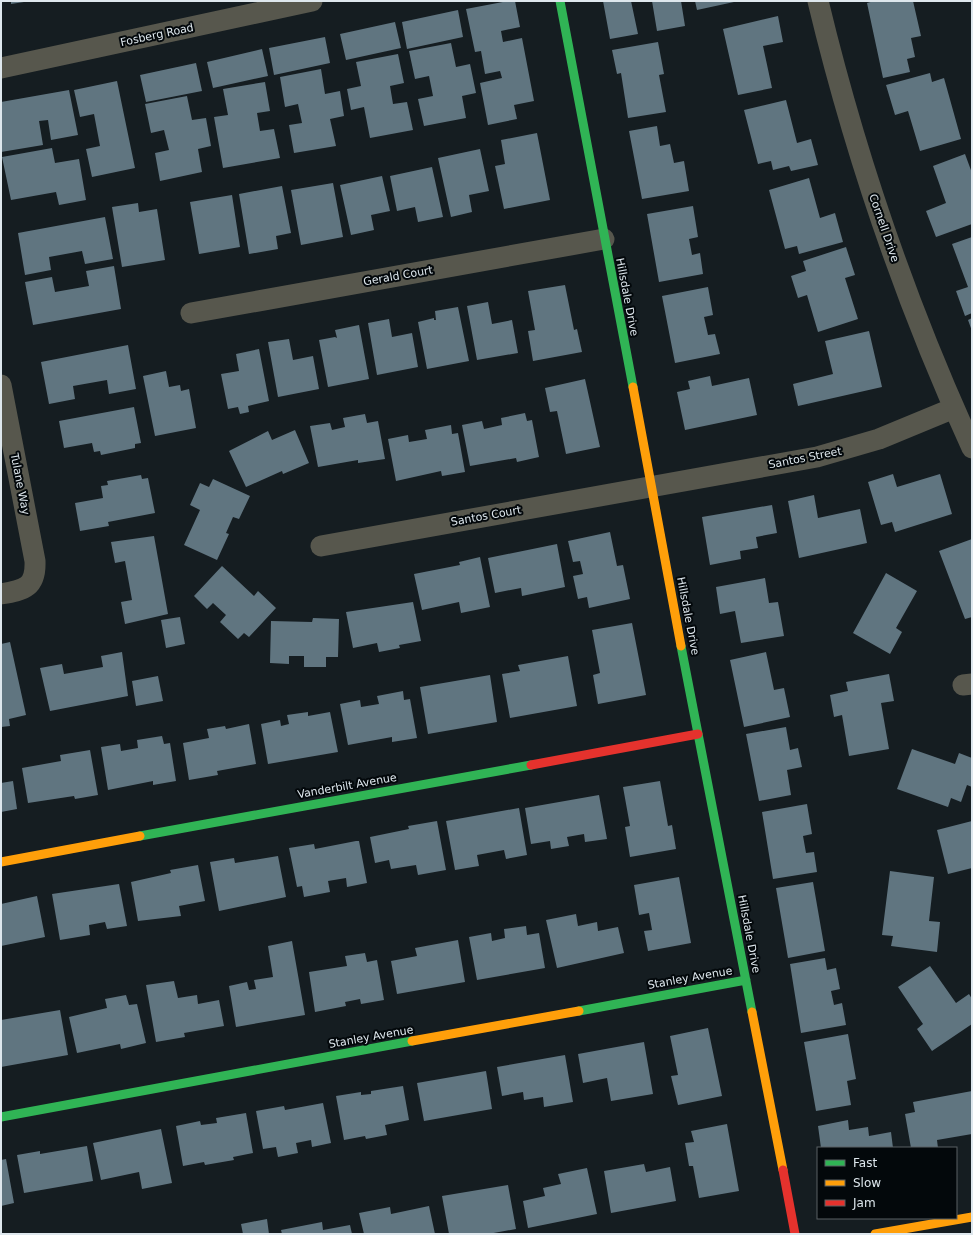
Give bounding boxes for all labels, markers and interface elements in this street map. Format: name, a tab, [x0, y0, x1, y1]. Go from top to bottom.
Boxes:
street label: Fosberg Road	[119, 21, 195, 49]
street label: Cornell Drive	[866, 192, 902, 264]
street label: Hillsdale Drive	[613, 257, 641, 338]
street label: Gerald Court	[362, 263, 434, 289]
street label: Santos Street	[767, 444, 843, 471]
street label: Tulane Way	[7, 451, 32, 516]
street label: Santos Court	[450, 503, 523, 529]
street label: Hillsdale Drive	[674, 576, 702, 657]
street label: Vanderbilt Avenue	[296, 771, 398, 801]
street label: Hillsdale Drive	[735, 894, 763, 975]
street label: Stanley Avenue	[647, 964, 734, 992]
street label: Stanley Avenue	[328, 1023, 415, 1051]
legend	[817, 1147, 957, 1219]
text: Fast	[853, 1156, 877, 1170]
text: Slow	[853, 1176, 881, 1190]
text: Jam	[852, 1196, 876, 1210]

